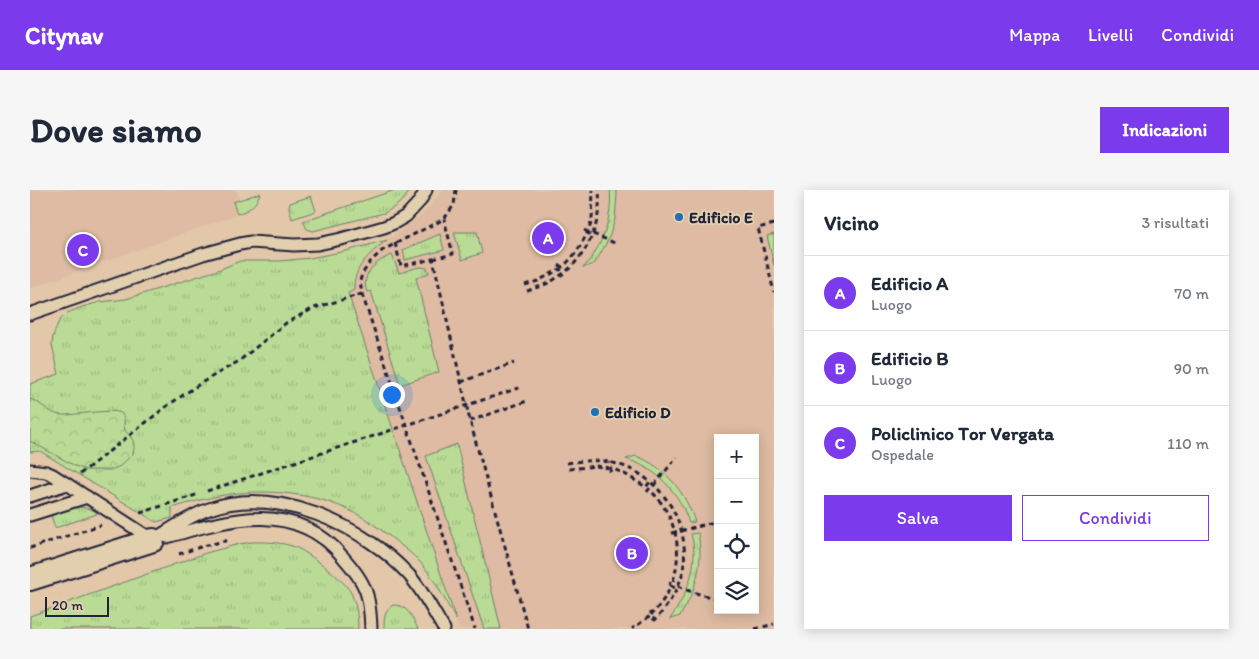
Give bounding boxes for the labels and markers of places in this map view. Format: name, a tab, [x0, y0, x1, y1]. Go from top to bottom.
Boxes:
place label: Edificio E	[689, 208, 753, 227]
marker: Edificio E	[673, 211, 685, 223]
pin: A	[532, 219, 564, 257]
pin: C	[67, 231, 99, 269]
place label: Edificio D	[605, 403, 671, 422]
marker: Edificio D	[589, 406, 601, 418]
pin: B	[616, 534, 648, 572]

